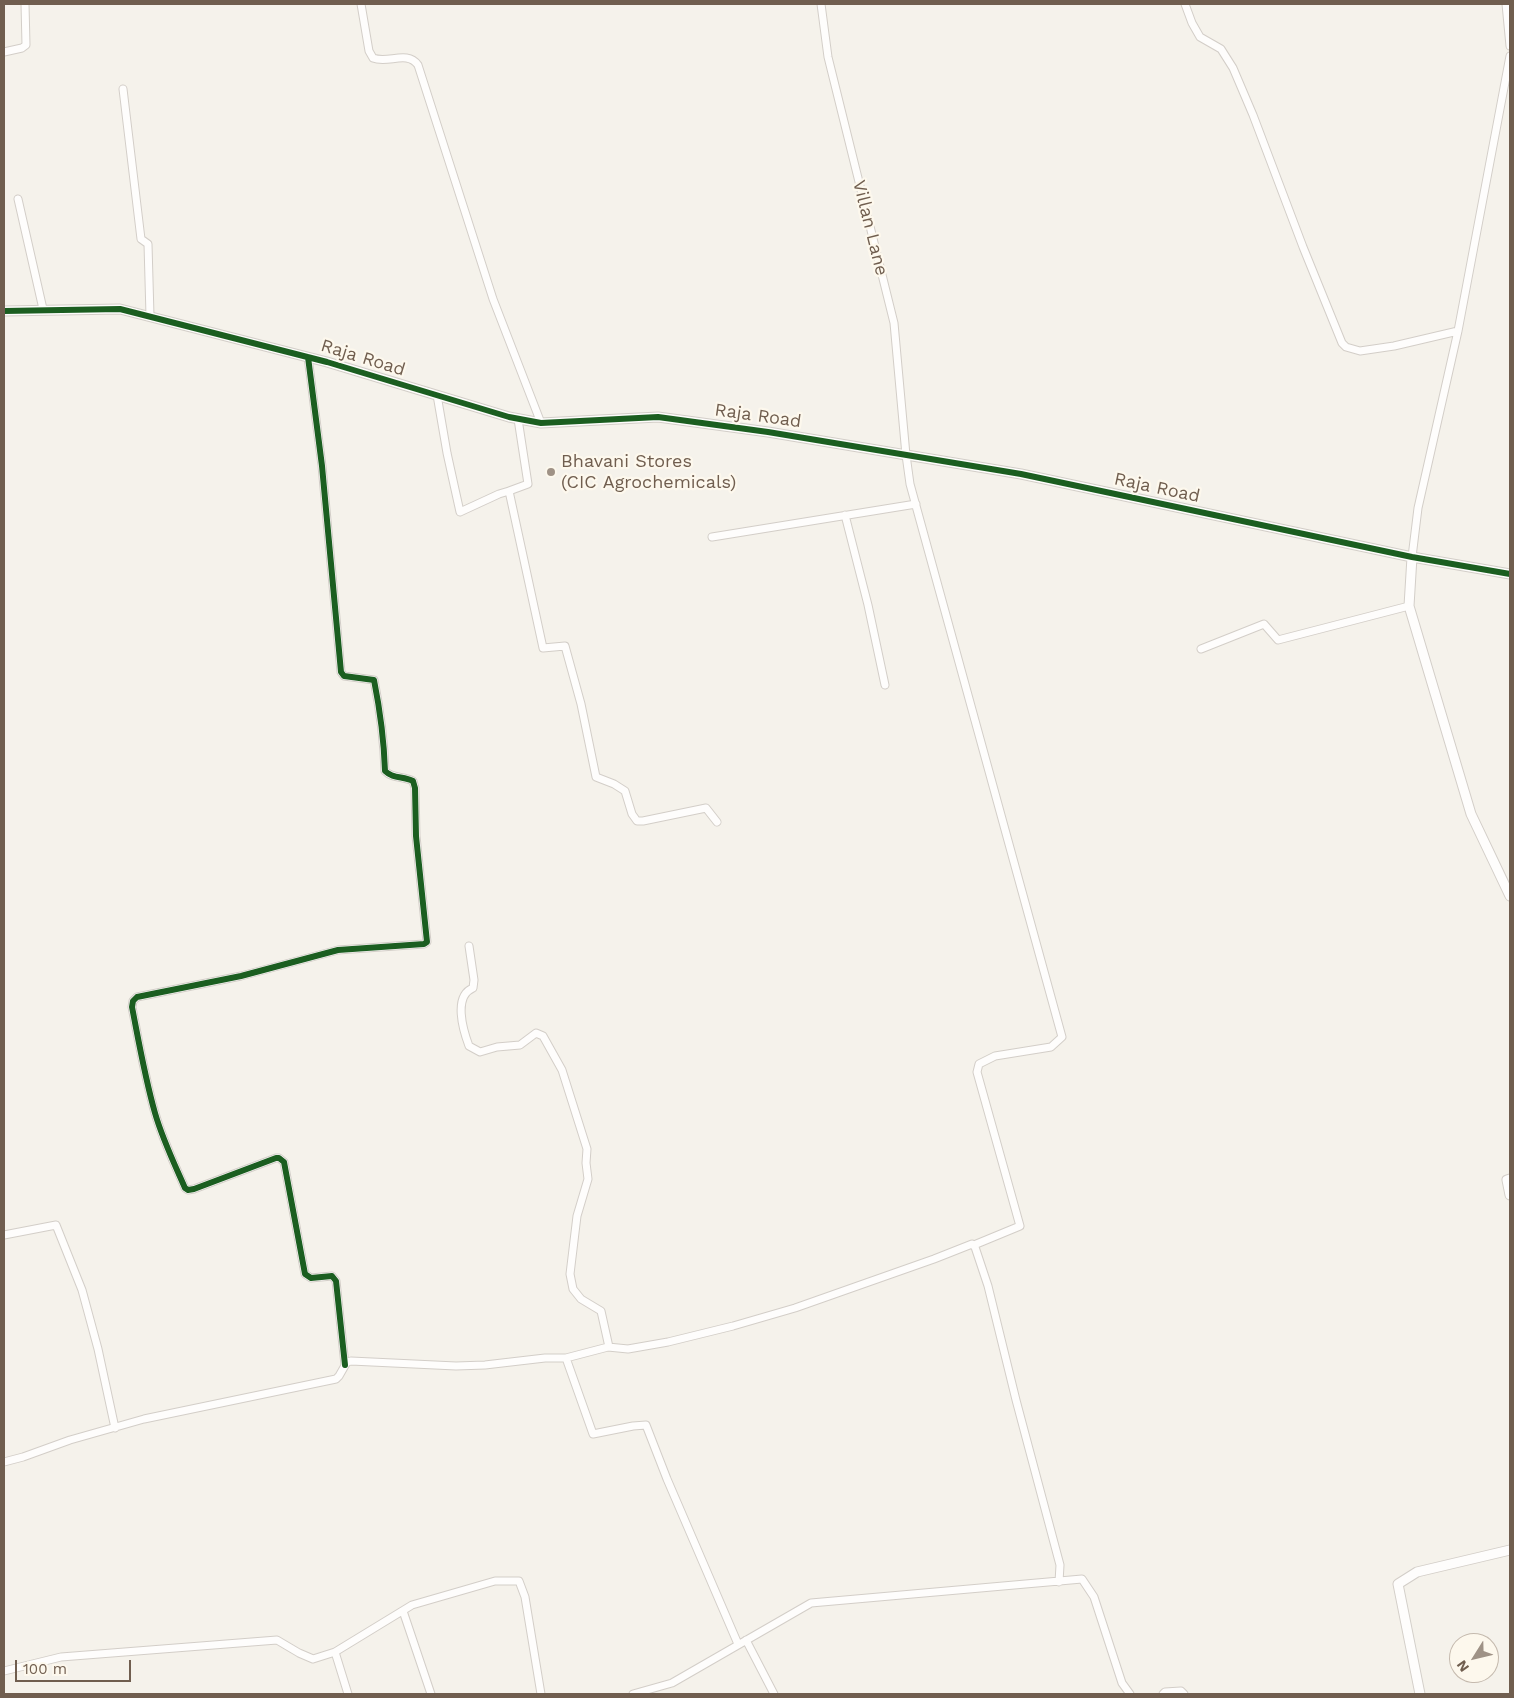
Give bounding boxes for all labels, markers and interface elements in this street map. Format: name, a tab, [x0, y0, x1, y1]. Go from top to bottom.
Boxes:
street label: Villan Lane	[848, 178, 892, 278]
street label: Raja Road	[318, 335, 408, 381]
street label: Raja Road	[713, 399, 803, 433]
place label: Bhavani Stores (CIC Agrochemicals)	[561, 451, 736, 494]
marker: Bhavani Stores (CIC Agrochemicals)	[545, 466, 557, 478]
street label: Raja Road	[1112, 468, 1202, 508]
north arrow	[1449, 1633, 1499, 1683]
scale bar	[18, 1650, 134, 1682]
text: N	[1453, 1657, 1472, 1675]
text: 100 m	[23, 1660, 67, 1678]

